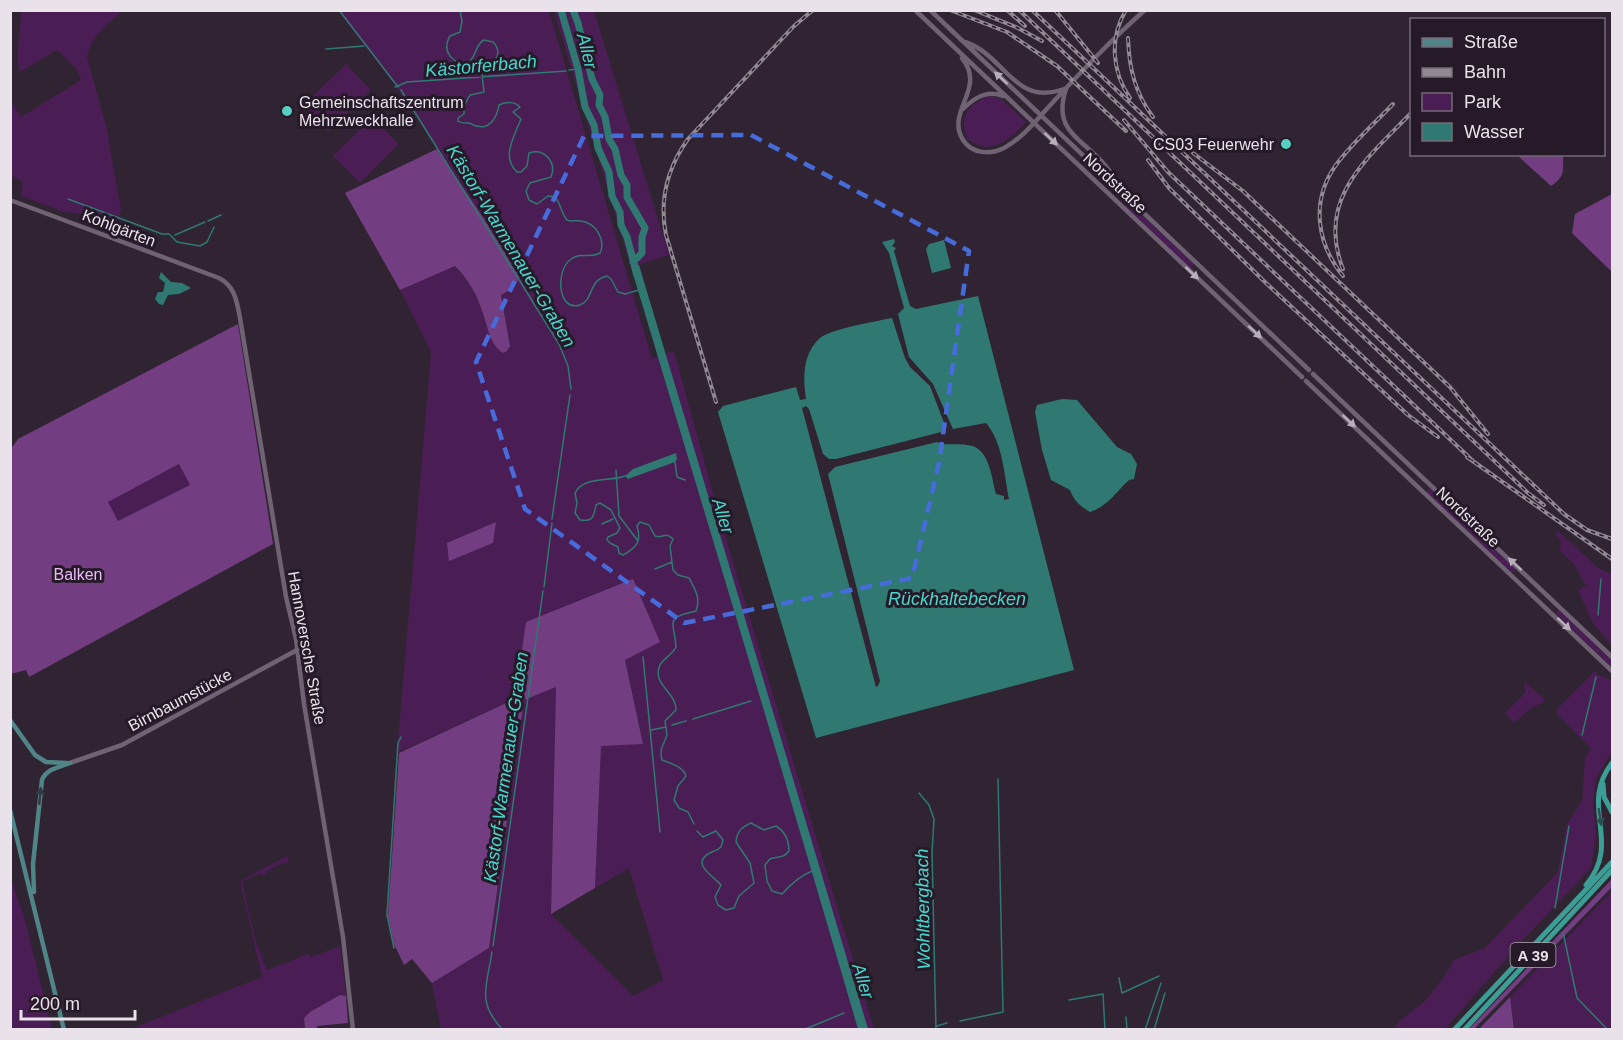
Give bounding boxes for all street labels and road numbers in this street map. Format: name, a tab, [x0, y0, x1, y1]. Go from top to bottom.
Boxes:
street label: Nordstraße	[1080, 149, 1150, 217]
street label: Kohlgärten	[80, 206, 158, 250]
street label: Nordstraße	[1433, 483, 1503, 551]
street label: Hannoversche Straße	[285, 570, 329, 726]
street label: Birnbaumstücke	[125, 666, 235, 734]
road number: A 39	[1510, 943, 1556, 967]

